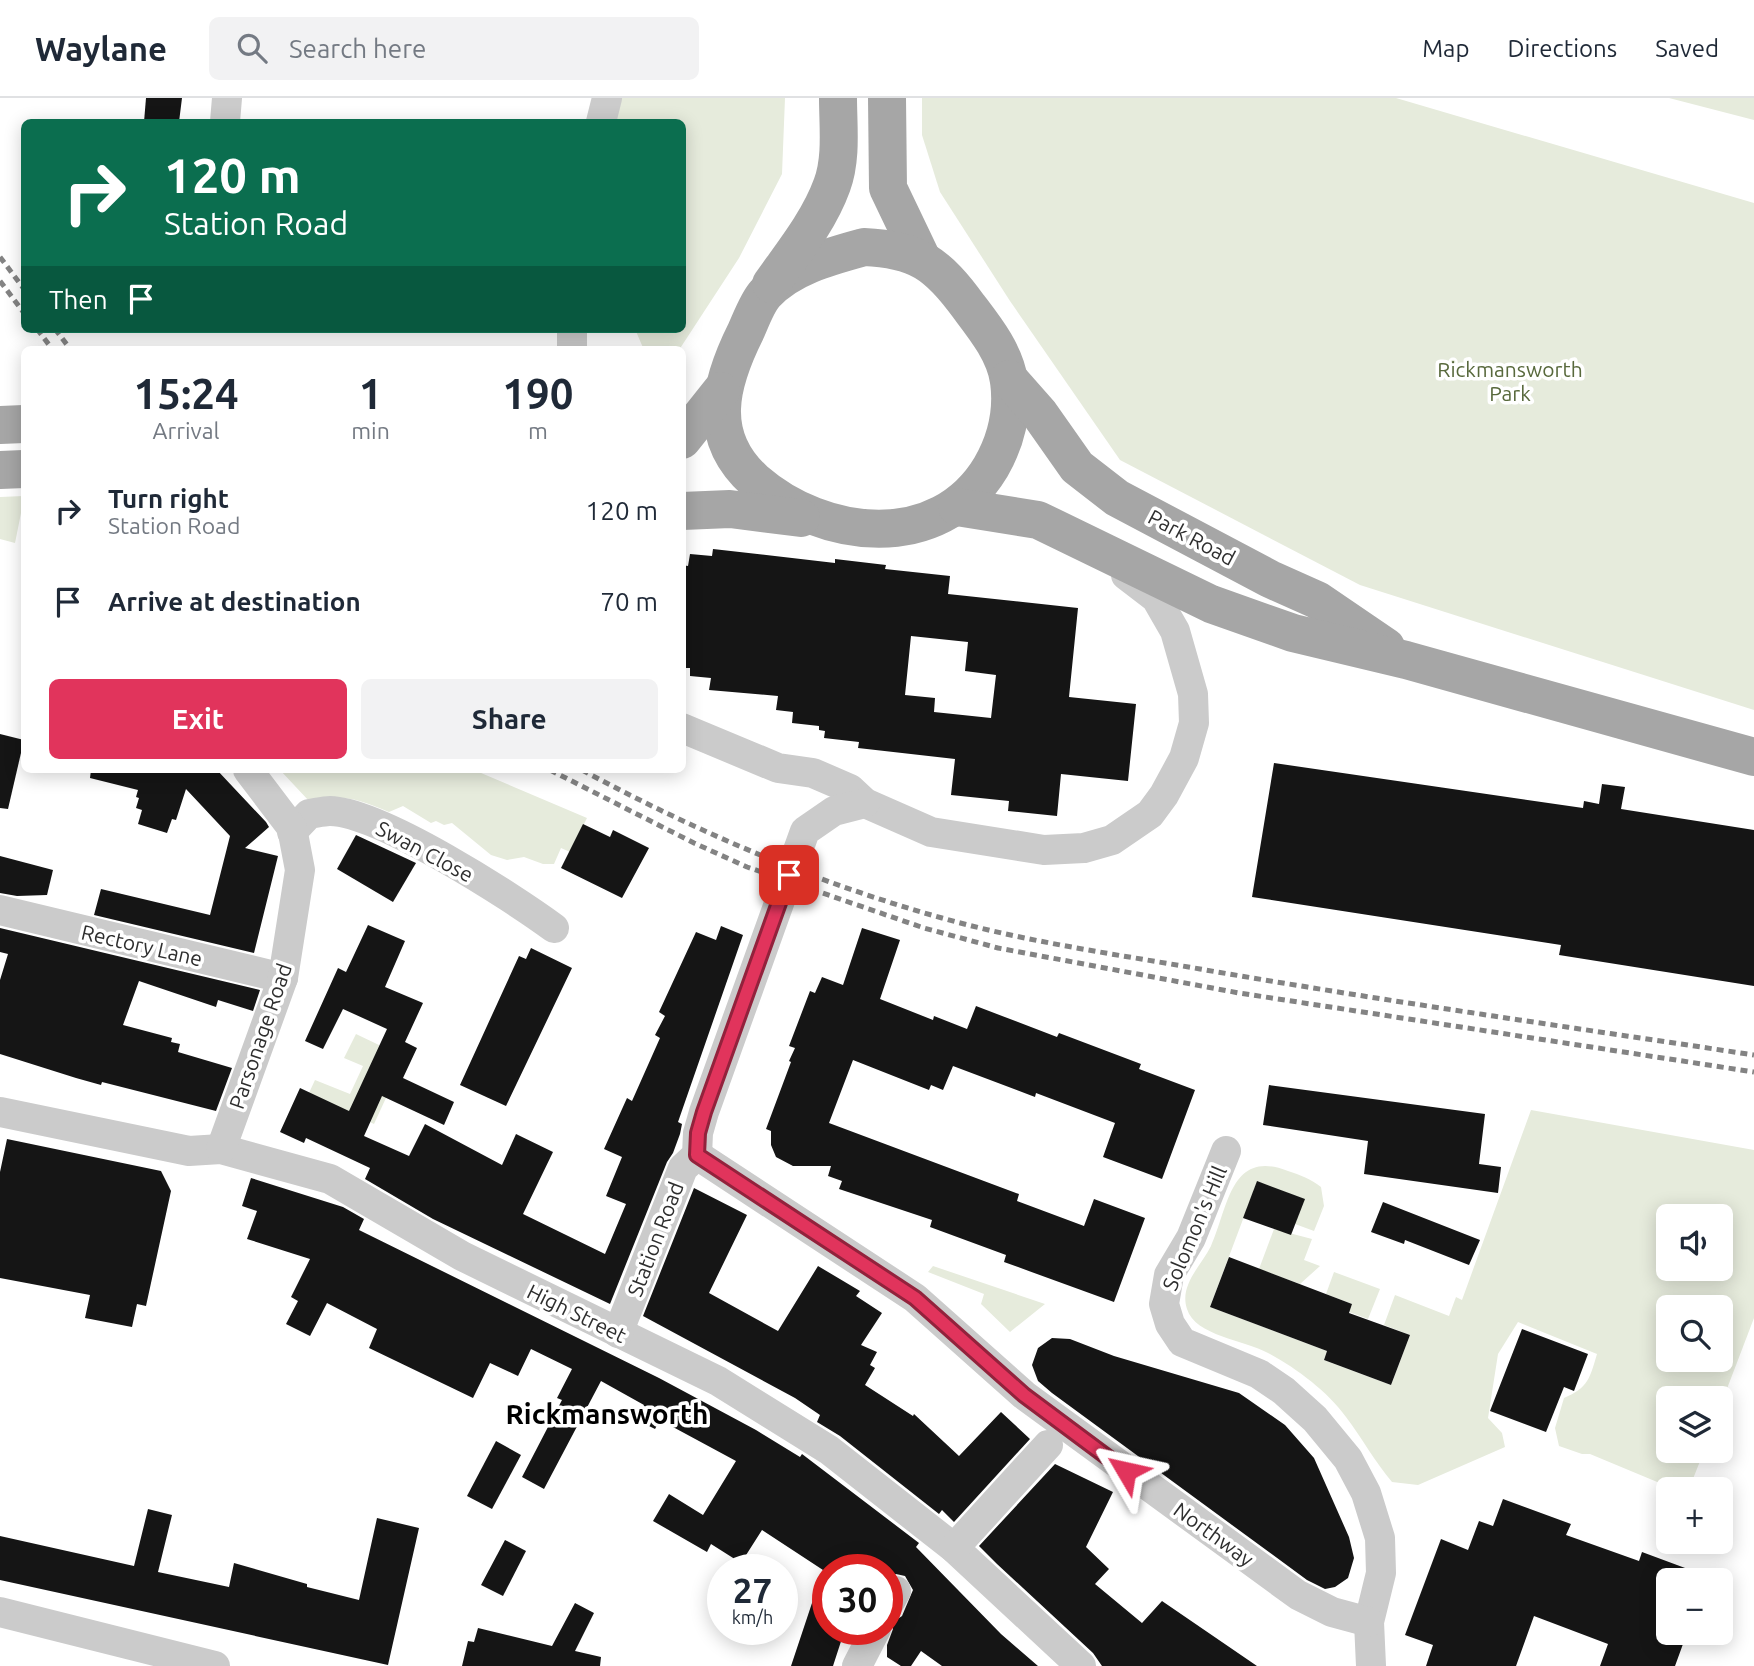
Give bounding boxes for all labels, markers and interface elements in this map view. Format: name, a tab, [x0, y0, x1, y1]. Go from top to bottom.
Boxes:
search box	[209, 17, 699, 80]
icon: search	[233, 29, 271, 67]
text: Waylane	[35, 30, 167, 67]
text: Search here	[289, 34, 426, 63]
text: Map	[1422, 35, 1469, 62]
text: Directions	[1507, 35, 1617, 62]
text: Saved	[1655, 35, 1719, 62]
icon: right	[49, 147, 140, 238]
text: 120 m	[164, 147, 301, 202]
text: Station Road	[164, 205, 348, 241]
icon: arrive	[122, 280, 160, 318]
text: Then	[49, 285, 108, 314]
park label: Rickmansworth Park	[1437, 357, 1583, 405]
text: 15:24	[134, 370, 239, 417]
text: 1	[359, 370, 382, 417]
text: 190	[502, 370, 573, 417]
text: Arrival	[153, 418, 220, 443]
text: min	[351, 418, 390, 443]
text: m	[528, 418, 548, 443]
text: Turn right	[108, 484, 229, 513]
icon: right	[49, 492, 87, 530]
text: 120 m	[586, 496, 658, 525]
street label: Park Road	[1144, 504, 1240, 570]
text: Station Road	[108, 513, 240, 538]
icon: arrive	[49, 583, 87, 621]
text: Arrive at destination	[108, 587, 361, 616]
text: 70 m	[600, 587, 658, 616]
button: Exit	[49, 679, 347, 759]
button: Share	[361, 679, 658, 759]
street label: Swan Close	[372, 815, 478, 887]
pin	[759, 845, 819, 905]
icon: arrive	[770, 856, 808, 894]
street label: Rectory Lane	[79, 919, 205, 971]
street label: Parsonage Road	[224, 960, 296, 1112]
street label: Solomon's Hill	[1157, 1162, 1231, 1294]
street label: Station Road	[622, 1178, 688, 1300]
map controls	[1656, 1204, 1733, 1645]
button: sound	[1656, 1204, 1733, 1281]
street label: High Street	[524, 1279, 630, 1347]
button: search	[1656, 1295, 1733, 1372]
button: layers	[1656, 1386, 1733, 1463]
district label: Rickmansworth	[506, 1398, 709, 1429]
position arrow	[1089, 1434, 1163, 1508]
button: +	[1656, 1477, 1733, 1554]
street label: Northway	[1169, 1497, 1259, 1571]
speed limit sign: 30	[812, 1554, 903, 1645]
button: −	[1656, 1568, 1733, 1645]
text: 27	[733, 1570, 772, 1610]
text: km/h	[732, 1607, 773, 1627]

